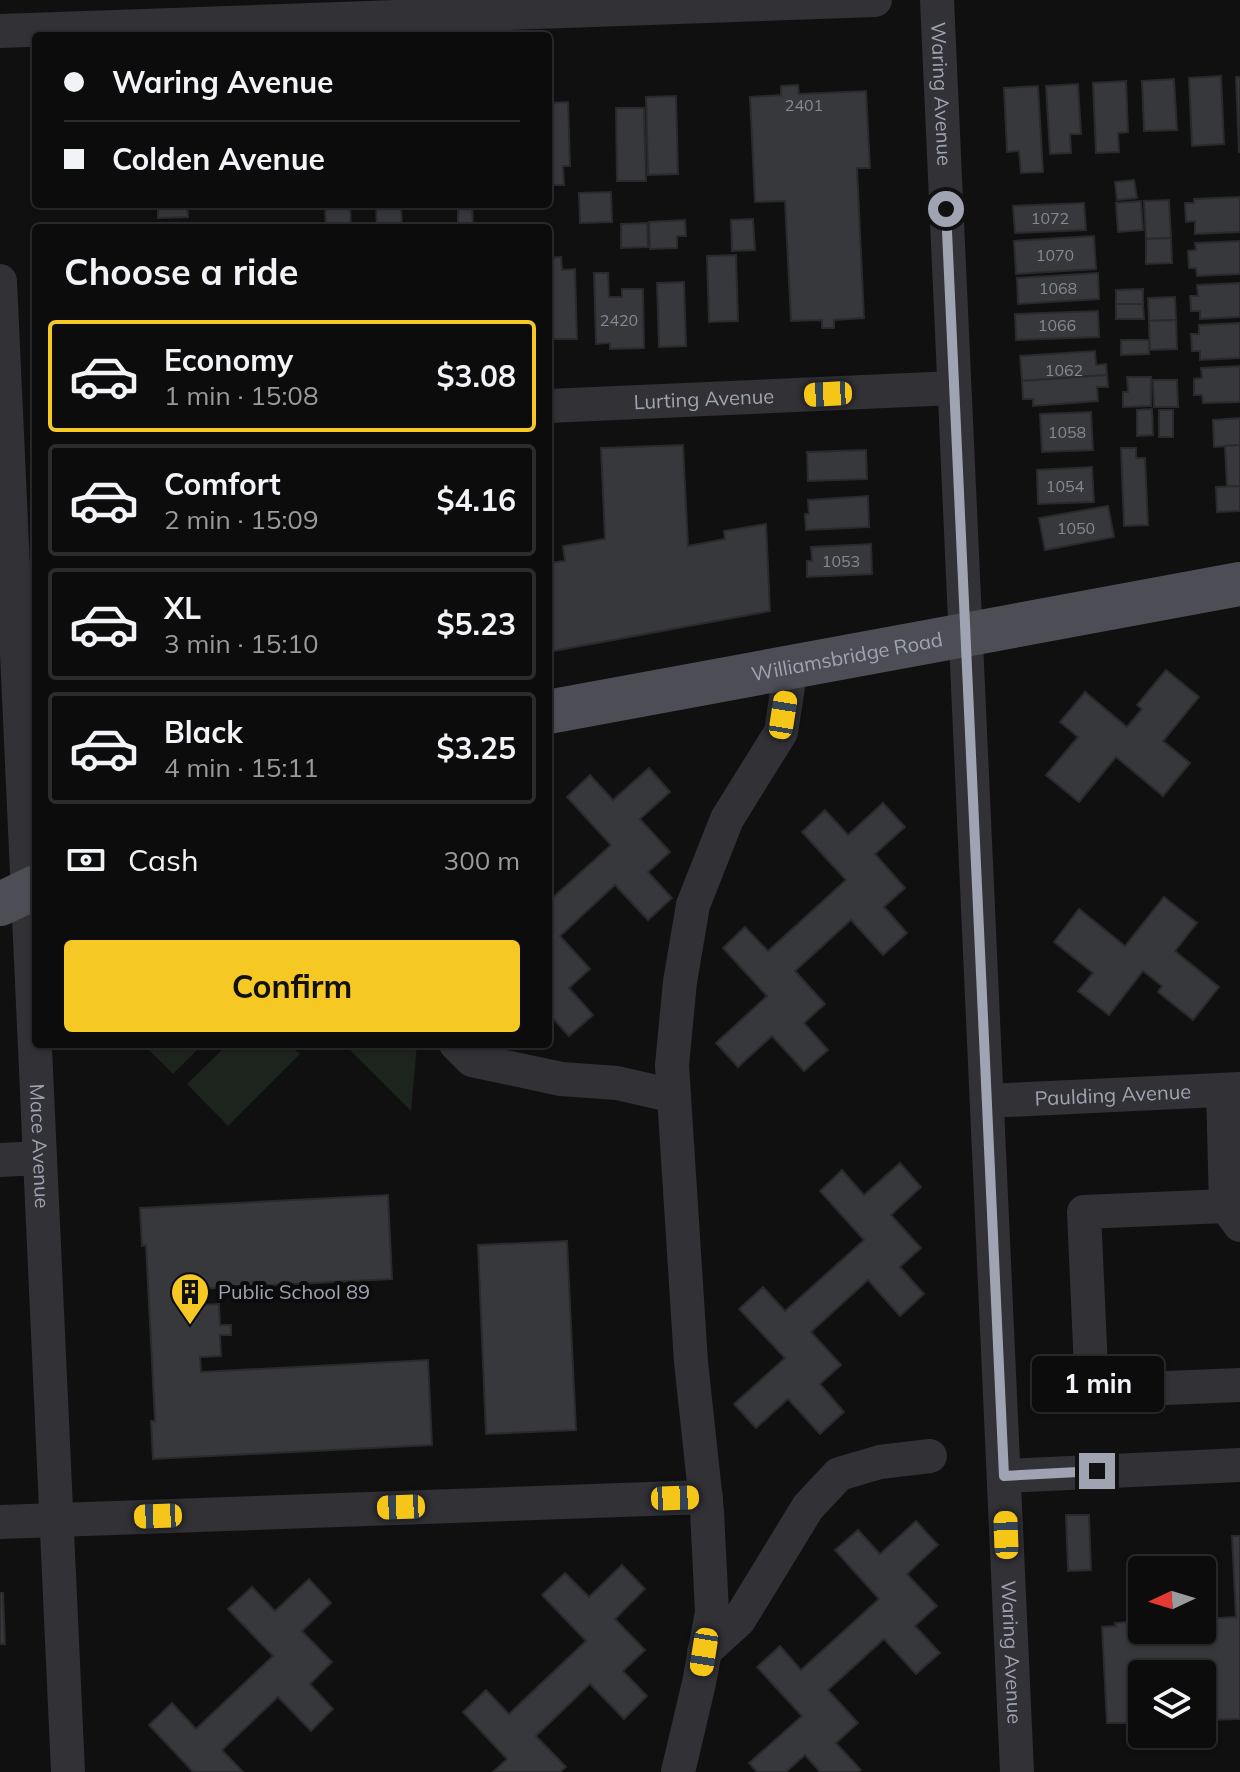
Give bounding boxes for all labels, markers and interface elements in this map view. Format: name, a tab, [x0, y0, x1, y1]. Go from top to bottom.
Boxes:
street label: Waring Avenue	[926, 21, 957, 166]
text: Waring Avenue	[112, 63, 334, 101]
house number: 2401	[785, 95, 823, 115]
text: Colden Avenue	[112, 140, 325, 178]
route start	[928, 191, 964, 227]
house number: 1072	[1031, 208, 1069, 228]
house number: 1070	[1036, 245, 1074, 265]
text: Choose a ride	[64, 249, 298, 294]
house number: 1068	[1039, 278, 1077, 298]
house number: 2420	[600, 310, 638, 330]
house number: 1066	[1038, 315, 1076, 335]
icon: car	[68, 340, 140, 412]
text: Economy	[164, 341, 293, 379]
text: $3.08	[437, 357, 516, 395]
house number: 1062	[1045, 360, 1083, 380]
text: 1 min · 15:08	[164, 379, 319, 412]
car	[803, 381, 853, 407]
street label: Lurting Avenue	[633, 383, 775, 414]
house number: 1058	[1048, 422, 1086, 442]
icon: car	[68, 464, 140, 536]
text: Comfort	[164, 465, 281, 503]
house number: 1054	[1046, 476, 1085, 496]
text: $4.16	[437, 481, 516, 519]
text: 2 min · 15:09	[164, 503, 319, 536]
house number: 1050	[1057, 518, 1095, 538]
house number: 1053	[822, 551, 860, 571]
icon: car	[68, 588, 140, 660]
text: XL	[164, 589, 201, 627]
text: $5.23	[437, 605, 516, 643]
street label: Williamsbridge Road	[749, 626, 945, 686]
text: 3 min · 15:10	[164, 627, 319, 660]
car	[767, 689, 799, 741]
icon: car	[68, 712, 140, 784]
text: Black	[164, 713, 243, 751]
text: $3.25	[437, 729, 516, 767]
text: 4 min · 15:11	[164, 751, 319, 784]
icon: cash	[64, 838, 108, 882]
text: Cash	[128, 841, 199, 879]
text: 300 m	[444, 844, 520, 877]
button: Confirm	[64, 940, 520, 1032]
street label: Paulding Avenue	[1034, 1078, 1192, 1111]
street label: Mace Avenue	[25, 1083, 55, 1209]
building icon: Public School 89	[169, 1271, 211, 1326]
place label: Public School 89	[218, 1279, 370, 1304]
callout: 1 min	[1031, 1355, 1163, 1411]
text: 1 min	[1064, 1367, 1132, 1400]
route end	[1079, 1453, 1115, 1489]
car	[651, 1485, 699, 1511]
car	[377, 1494, 425, 1520]
car	[134, 1503, 182, 1529]
car	[993, 1511, 1019, 1559]
north arrow	[1128, 1556, 1216, 1644]
map controls	[1128, 1556, 1216, 1748]
street label: Waring Avenue	[996, 1580, 1028, 1725]
car	[688, 1626, 720, 1678]
button: layers	[1128, 1660, 1216, 1748]

